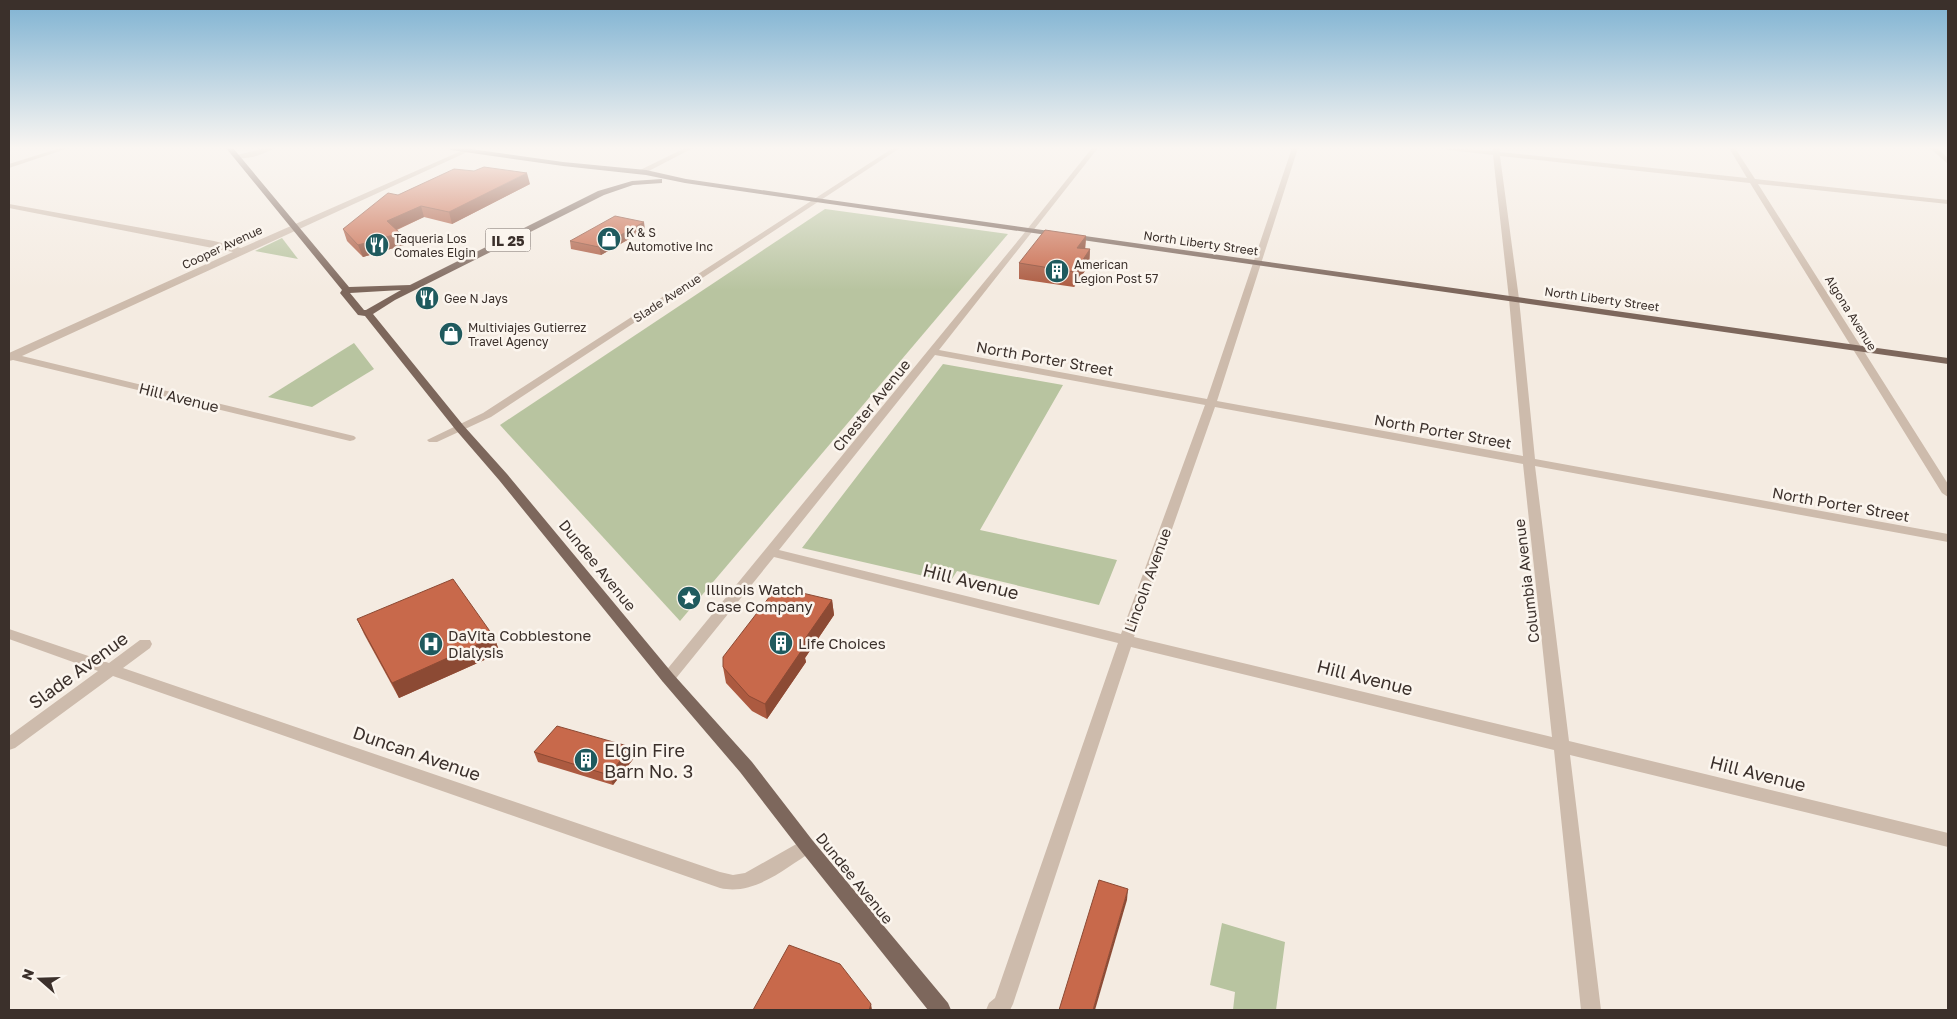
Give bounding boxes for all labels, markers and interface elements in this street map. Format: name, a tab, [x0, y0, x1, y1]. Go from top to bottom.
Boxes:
street label: Cooper Avenue	[179, 222, 265, 272]
place label: K & S Automotive Inc	[626, 225, 713, 254]
shop icon: K & S Automotive Inc	[596, 226, 622, 252]
street label: North Liberty Street	[1143, 227, 1260, 259]
road number: IL 25	[486, 228, 530, 252]
place label: Taqueria Los Comales Elgin	[394, 231, 476, 260]
restaurant icon: Taqueria Los Comales Elgin	[364, 232, 390, 258]
place label: American Legion Post 57	[1074, 257, 1158, 286]
building icon: American Legion Post 57	[1044, 258, 1070, 284]
street label: Slade Avenue	[630, 270, 704, 326]
street label: Algona Avenue	[1822, 273, 1880, 353]
street label: North Liberty Street	[1544, 283, 1661, 315]
restaurant icon: Gee N Jays	[414, 285, 440, 311]
place label: Gee N Jays	[444, 291, 508, 306]
place label: Multiviajes Gutierrez Travel Agency	[468, 320, 586, 349]
shop icon: Multiviajes Gutierrez Travel Agency	[438, 321, 464, 347]
street label: North Porter Street	[975, 337, 1115, 379]
street label: Chester Avenue	[828, 355, 914, 455]
street label: Hill Avenue	[137, 378, 221, 416]
street label: North Porter Street	[1373, 410, 1513, 452]
street label: North Porter Street	[1771, 483, 1911, 525]
street label: Dundee Avenue	[556, 516, 640, 614]
street label: Columbia Avenue	[1509, 518, 1543, 644]
street label: Lincoln Avenue	[1120, 525, 1174, 635]
street label: Hill Avenue	[921, 558, 1021, 604]
place label: Illinois Watch Case Company	[706, 580, 813, 615]
place icon: Illinois Watch Case Company	[676, 585, 702, 611]
place label: DaVita Cobblestone Dialysis	[448, 626, 591, 661]
street label: Slade Avenue	[24, 627, 132, 713]
building icon: Life Choices	[768, 630, 794, 656]
hospital icon: DaVita Cobblestone Dialysis	[418, 631, 444, 657]
place label: Life Choices	[798, 634, 886, 652]
street label: Hill Avenue	[1315, 654, 1415, 700]
street label: Duncan Avenue	[350, 721, 484, 785]
place label: Elgin Fire Barn No. 3	[604, 739, 693, 782]
building icon: Elgin Fire Barn No. 3	[573, 747, 599, 773]
street label: Hill Avenue	[1708, 750, 1808, 796]
street label: Dundee Avenue	[813, 829, 897, 927]
north arrow	[15, 954, 65, 1004]
text: N	[18, 966, 37, 982]

